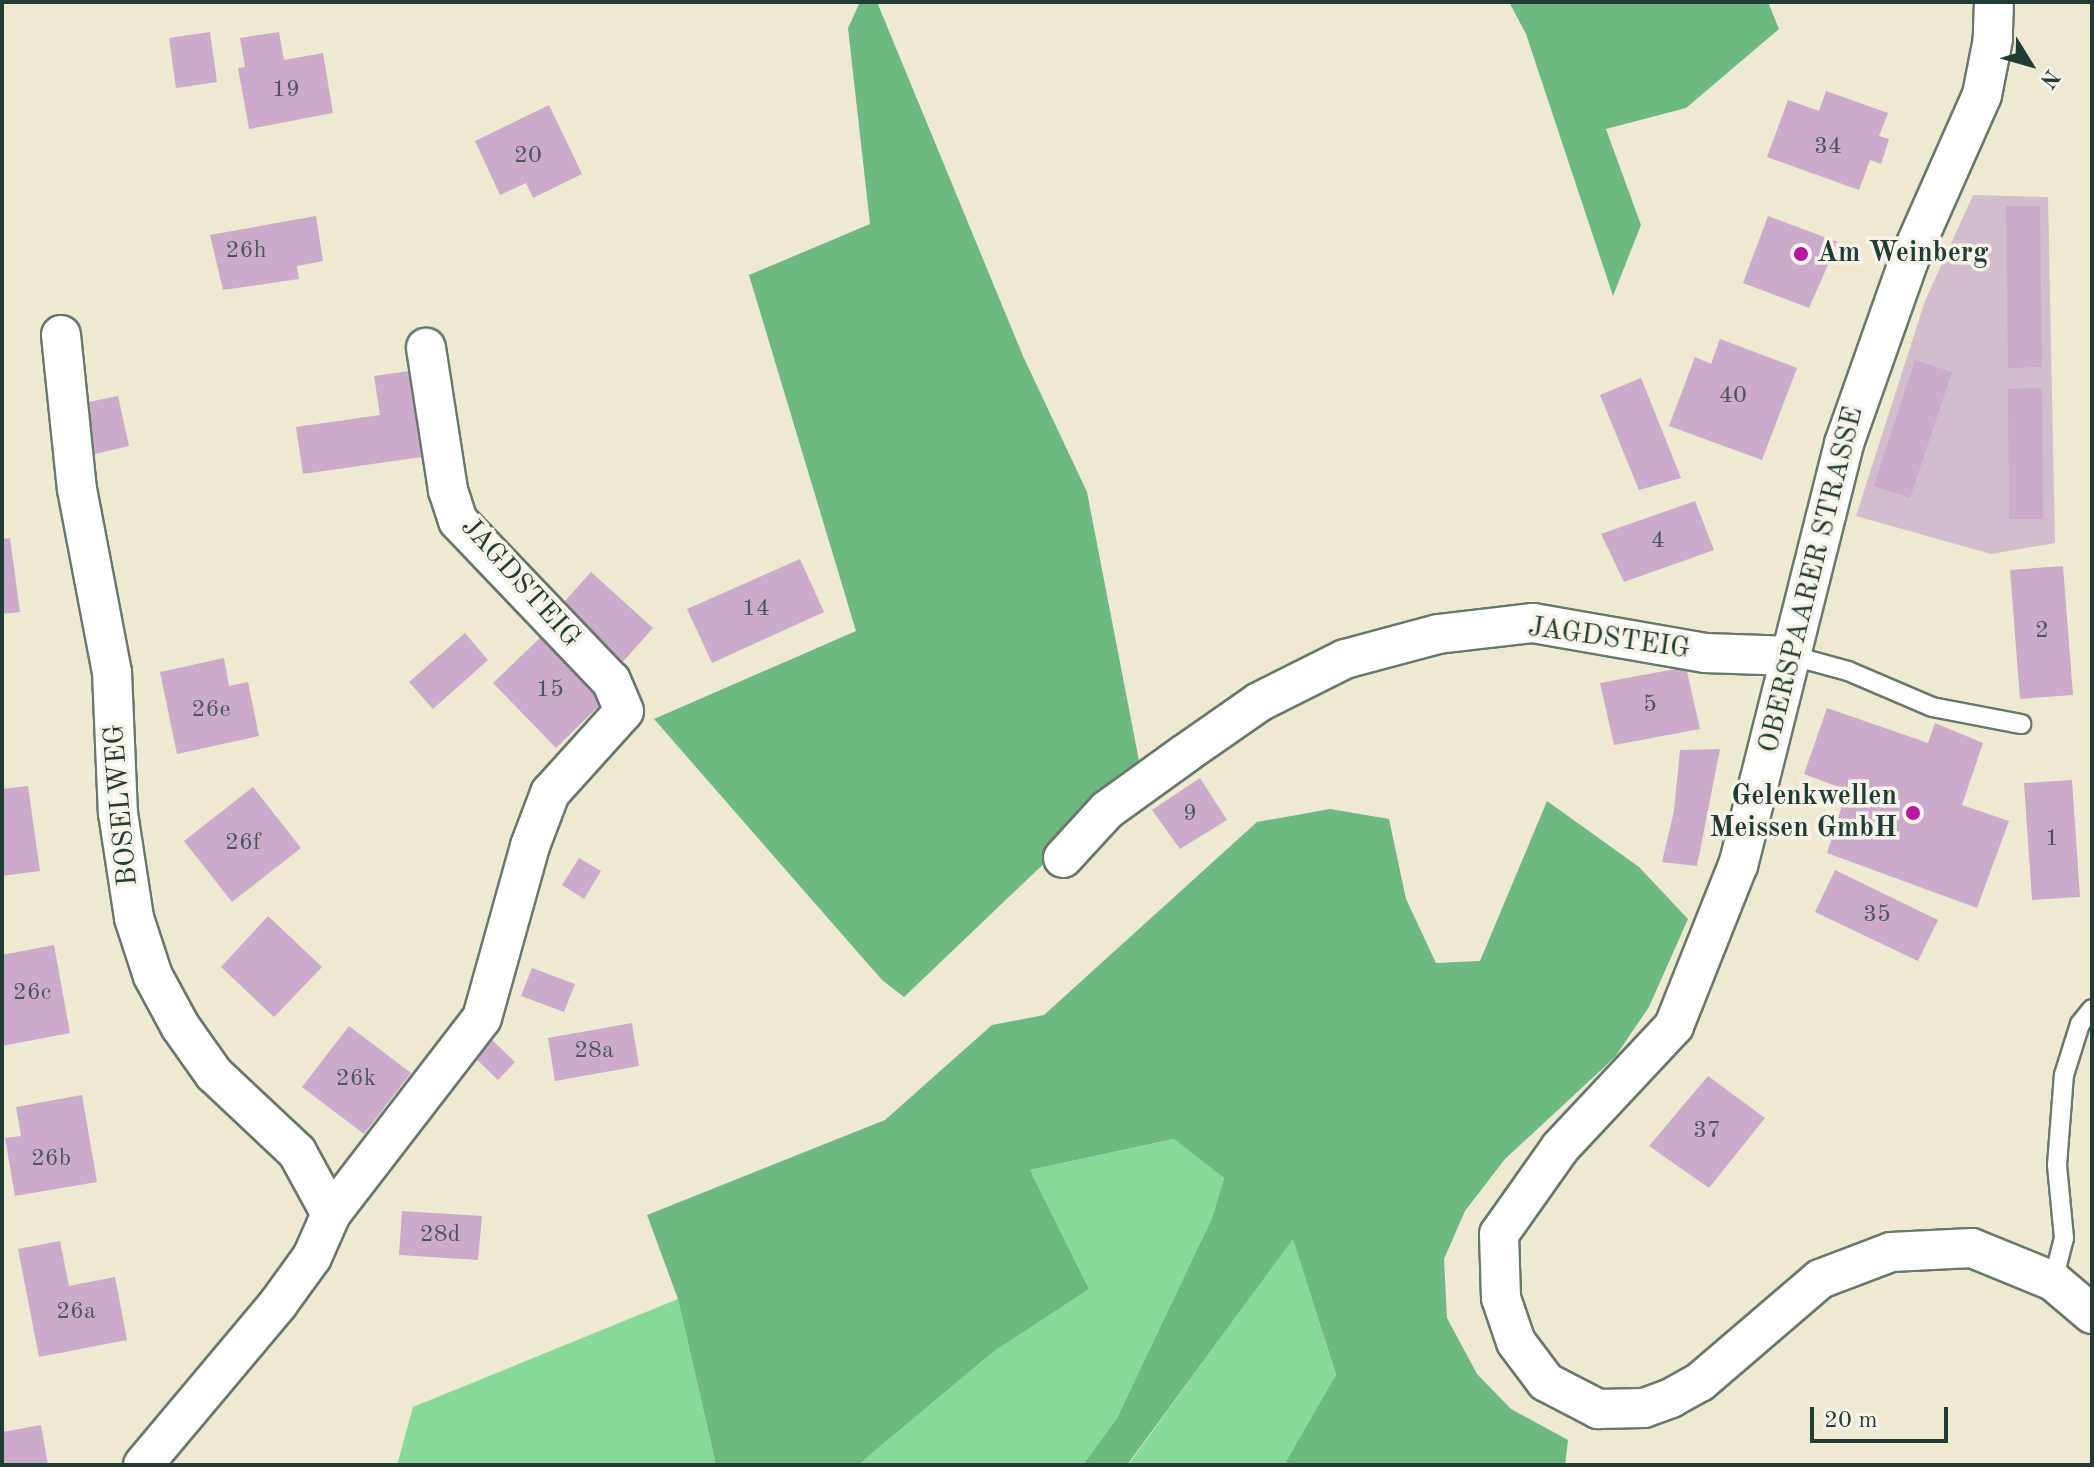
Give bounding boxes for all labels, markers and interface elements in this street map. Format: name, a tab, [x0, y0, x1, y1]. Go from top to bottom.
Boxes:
north arrow	[1990, 24, 2070, 104]
text: N	[2035, 65, 2063, 92]
house number: 19	[272, 77, 300, 105]
house number: 34	[1814, 134, 1842, 162]
house number: 20	[514, 143, 542, 171]
place label: Am Weinberg	[1817, 237, 1989, 271]
house number: 26h	[226, 238, 266, 266]
marker: Am Weinberg	[1792, 245, 1810, 263]
house number: 40	[1719, 383, 1747, 411]
street label: OBERSPAARER STRASSE	[1753, 403, 1871, 757]
street label: JAGDSTEIG	[453, 511, 587, 655]
house number: 4	[1651, 528, 1665, 556]
house number: 14	[742, 596, 770, 624]
street label: JAGDSTEIG	[1526, 611, 1692, 667]
house number: 2	[2035, 618, 2049, 646]
house number: 15	[536, 677, 564, 705]
house number: 5	[1643, 692, 1657, 720]
house number: 26e	[192, 697, 230, 725]
street label: BOSELWEG	[98, 723, 146, 887]
place label: Gelenkwellen Meissen GmbH	[1709, 780, 1897, 846]
house number: 9	[1183, 801, 1197, 829]
marker: Gelenkwellen Meissen GmbH	[1904, 804, 1922, 822]
house number: 1	[2045, 826, 2059, 854]
house number: 26f	[225, 830, 261, 858]
house number: 35	[1863, 902, 1891, 930]
house number: 26c	[13, 980, 51, 1008]
house number: 28a	[574, 1038, 614, 1066]
house number: 26k	[336, 1066, 376, 1094]
house number: 37	[1693, 1118, 1721, 1146]
house number: 26b	[31, 1146, 71, 1174]
house number: 28d	[420, 1222, 460, 1250]
house number: 26a	[56, 1299, 96, 1327]
scale bar	[1814, 1391, 1952, 1441]
text: 20 m	[1824, 1409, 1878, 1433]

